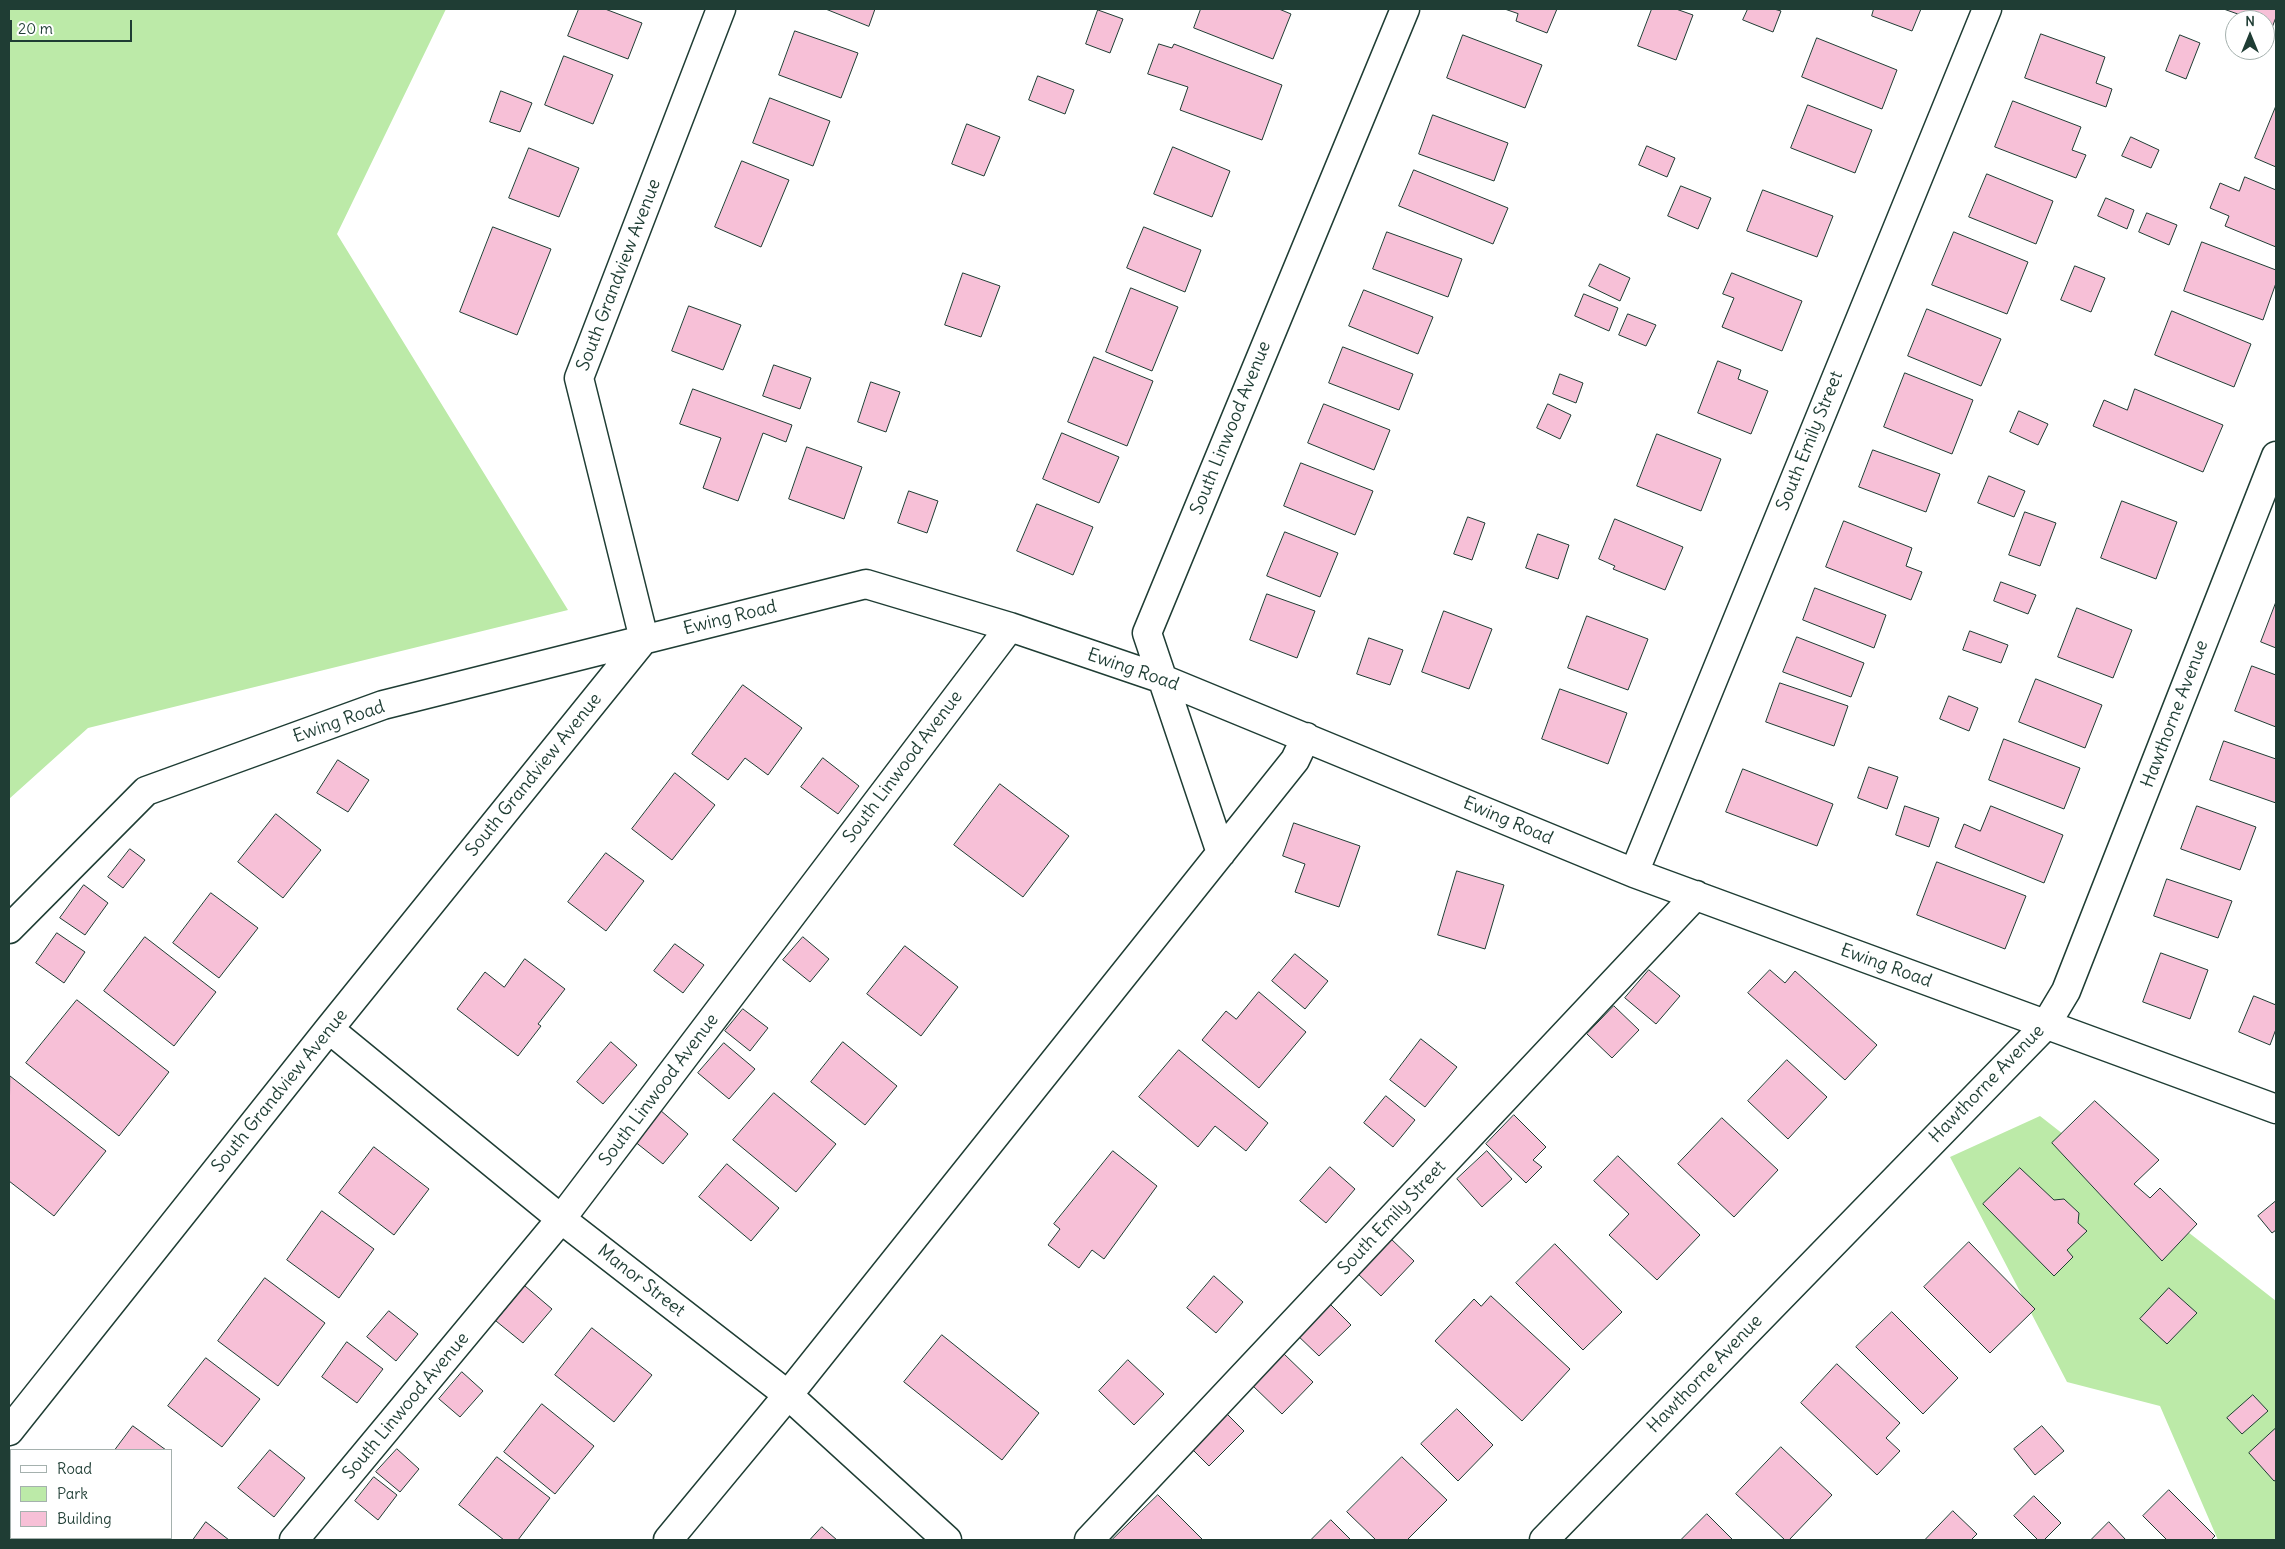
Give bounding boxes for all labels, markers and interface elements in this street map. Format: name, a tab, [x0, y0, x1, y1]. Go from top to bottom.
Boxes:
scale bar	[12, 10, 135, 42]
north arrow	[2225, 10, 2275, 60]
text: N	[2245, 12, 2255, 30]
text: 20 m	[18, 19, 53, 38]
street label: South Grandview Avenue	[572, 176, 666, 374]
street label: South Linwood Avenue	[1186, 338, 1276, 518]
street label: South Emily Street	[1772, 368, 1848, 514]
street label: Ewing Road	[681, 596, 779, 640]
street label: Hawthorne Avenue	[2137, 637, 2213, 791]
street label: Ewing Road	[1084, 644, 1182, 696]
street label: South Linwood Avenue	[839, 687, 967, 847]
street label: South Grandview Avenue	[461, 689, 607, 861]
street label: Ewing Road	[290, 696, 388, 748]
street label: Ewing Road	[1460, 792, 1556, 850]
street label: Ewing Road	[1837, 940, 1935, 992]
street label: South Grandview Avenue	[207, 1005, 353, 1177]
street label: South Linwood Avenue	[595, 1010, 723, 1170]
street label: Hawthorne Avenue	[1925, 1020, 2049, 1148]
street label: South Emily Street	[1334, 1156, 1450, 1280]
street label: Manor Street	[593, 1240, 689, 1322]
street label: Hawthorne Avenue	[1643, 1310, 1767, 1438]
street label: South Linwood Avenue	[338, 1328, 474, 1484]
legend	[10, 1449, 172, 1539]
text: Road	[57, 1459, 92, 1478]
text: Park	[57, 1484, 88, 1503]
text: Building	[57, 1509, 112, 1528]

